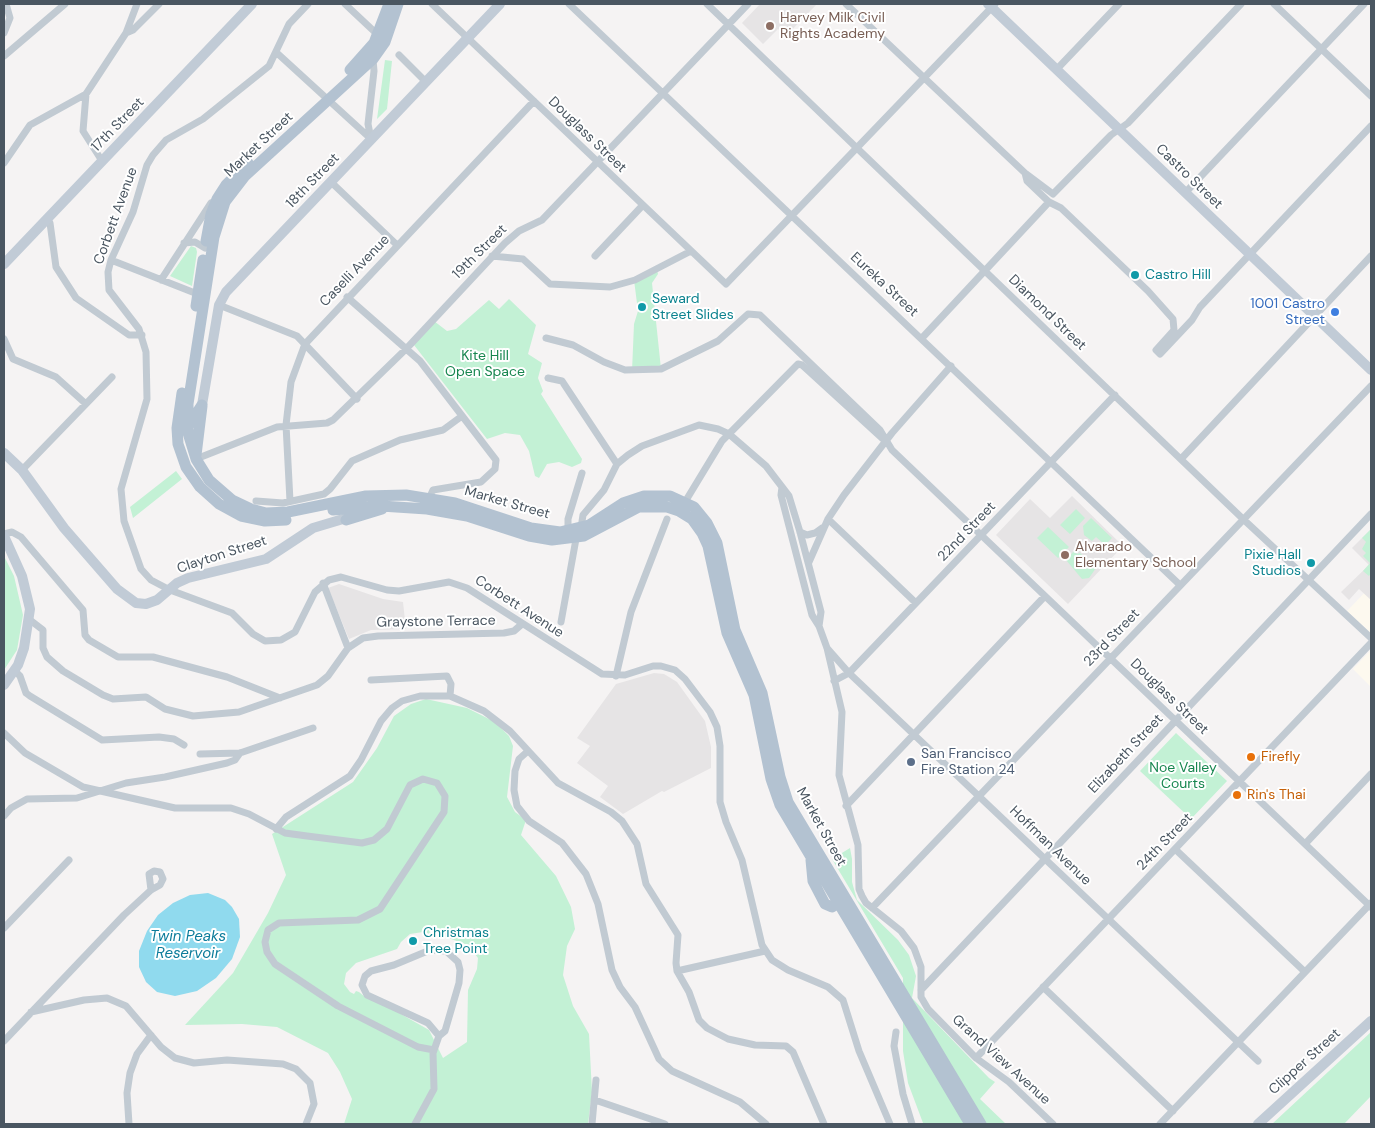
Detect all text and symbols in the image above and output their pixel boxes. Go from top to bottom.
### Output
place label: Harvey Milk Civil Rights Academy [780,10,885,42]
marker: Harvey Milk Civil Rights Academy [764,20,776,32]
street label: 17th Street [88,94,148,156]
street label: Douglass Street [544,94,630,176]
street label: Market Street [221,109,297,181]
street label: Castro Street [1152,141,1226,213]
street label: 18th Street [283,150,343,212]
street label: Corbett Avenue [91,165,141,267]
street label: 19th Street [449,221,511,283]
street label: Caselli Avenue [316,232,394,310]
street label: Eureka Street [847,249,921,321]
place label: Castro Hill [1145,267,1211,283]
marker: Castro Hill [1129,269,1141,281]
street label: Diamond Street [1005,272,1089,354]
place label: Seward Street Slides [652,291,734,324]
place label: 1001 Castro Street [1250,296,1325,328]
marker: Seward Street Slides [636,301,648,313]
marker: 1001 Castro Street [1329,306,1341,318]
park label: Kite Hill Open Space [445,348,525,381]
street label: Market Street [463,483,551,523]
street label: 22nd Street [934,499,1000,565]
street label: Clayton Street [175,533,269,577]
place label: Alvarado Elementary School [1075,539,1196,572]
place label: Pixie Hall Studios [1244,547,1301,580]
marker: Alvarado Elementary School [1059,549,1071,561]
marker: Pixie Hall Studios [1305,557,1317,569]
street label: Corbett Avenue [472,572,566,642]
street label: 23rd Street [1080,606,1144,670]
street label: Graystone Terrace [376,613,496,631]
street label: Douglass Street [1126,656,1212,738]
street label: Elizabeth Street [1085,711,1167,797]
place label: San Francisco Fire Station 24 [921,746,1015,779]
place label: Firefly [1261,749,1300,765]
marker: Firefly [1245,751,1257,763]
marker: San Francisco Fire Station 24 [905,756,917,768]
park label: Noe Valley Courts [1149,760,1217,792]
street label: Market Street [792,785,850,869]
place label: Rin's Thai [1247,787,1306,803]
marker: Rin's Thai [1231,789,1243,801]
street label: Hoffman Avenue [1006,803,1094,889]
street label: 24th Street [1134,810,1196,874]
place label: Christmas Tree Point [423,925,489,958]
water label: Twin Peaks Reservoir [150,928,226,963]
marker: Christmas Tree Point [407,935,419,947]
street label: Grand View Avenue [948,1011,1054,1109]
street label: Clipper Street [1266,1025,1344,1099]

